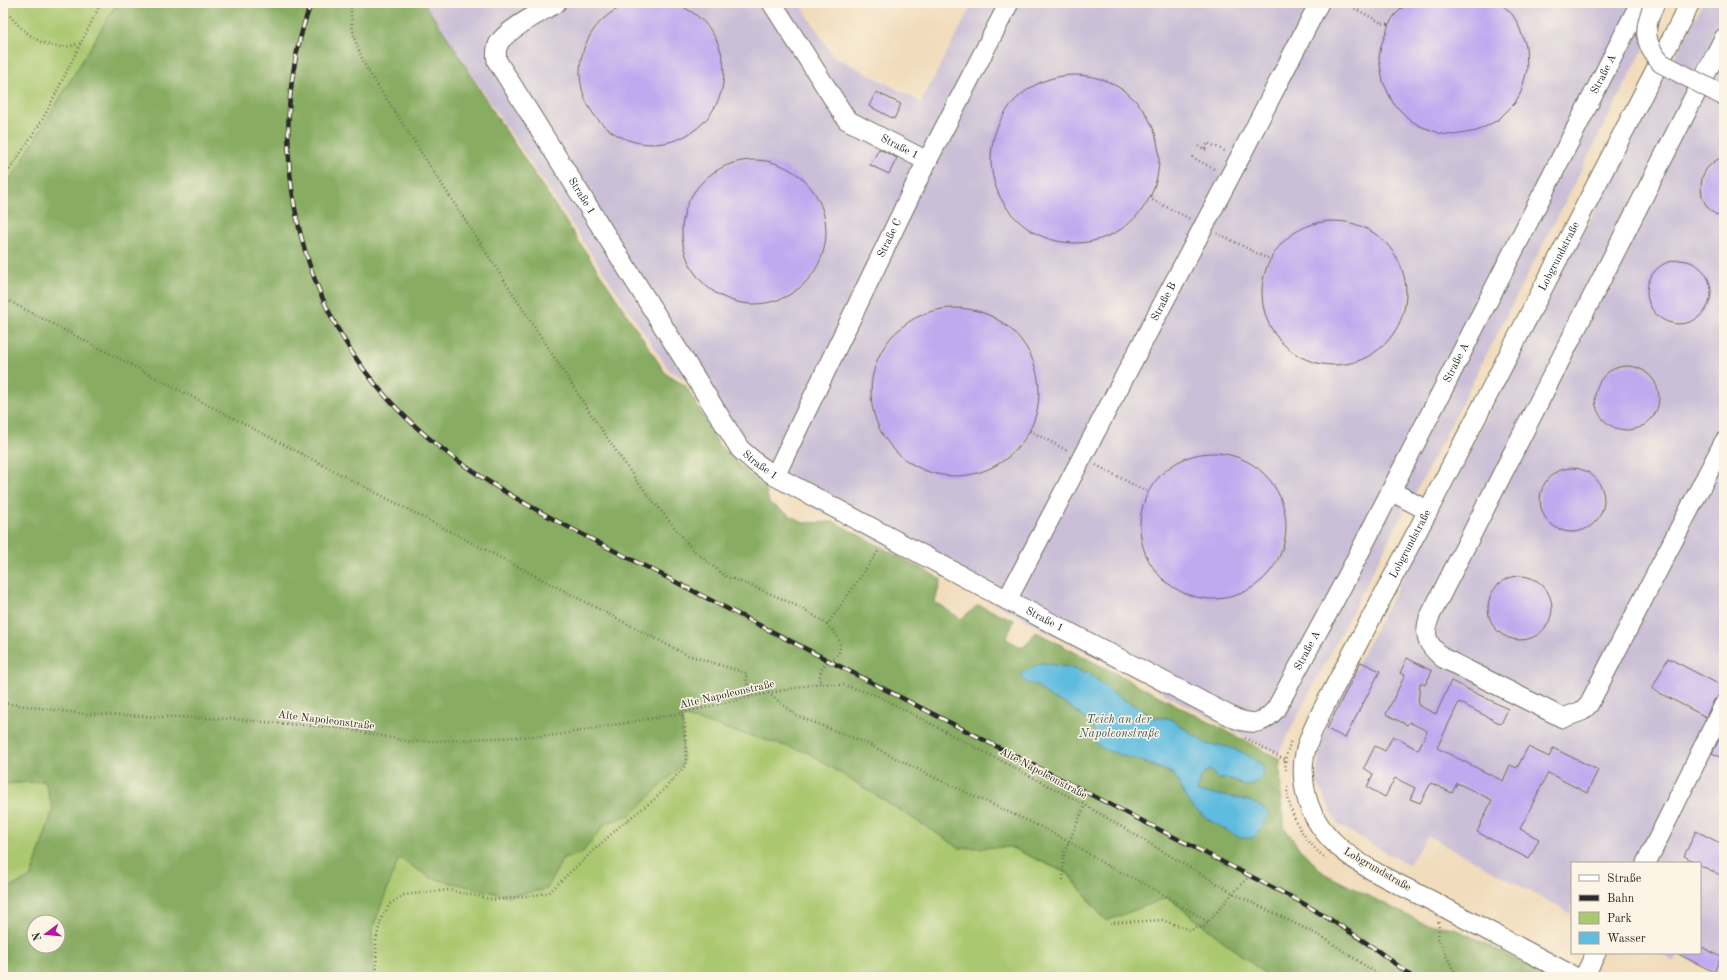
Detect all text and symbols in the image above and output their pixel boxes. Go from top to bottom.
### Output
street label: Straße A [1589,52,1619,96]
street label: Straße 1 [879,133,920,161]
street label: Straße 1 [566,176,597,216]
street label: Straße C [876,217,904,259]
street label: Lobgrundstraße [1537,220,1582,293]
street label: Straße B [1149,281,1179,323]
street label: Straße A [1442,341,1471,385]
street label: Straße 1 [740,448,780,482]
street label: Lobgrundstraße [1388,508,1433,580]
street label: Straße 1 [1024,605,1065,634]
street label: Straße A [1292,629,1323,672]
street label: Alte Napoleonstraße [678,679,776,711]
street label: Alte Napoleonstraße [277,710,375,732]
water label: Teich an der Napoleonstraße [1078,714,1159,740]
street label: Alte Napoleonstraße [997,746,1089,802]
street label: Lobgrundstraße [1341,846,1413,894]
legend [1571,862,1701,954]
text: Straße [1607,873,1642,885]
text: Bahn [1607,893,1635,905]
text: Park [1607,913,1632,925]
north arrow [26,914,66,954]
text: N [31,930,44,942]
text: Wasser [1607,933,1646,945]

